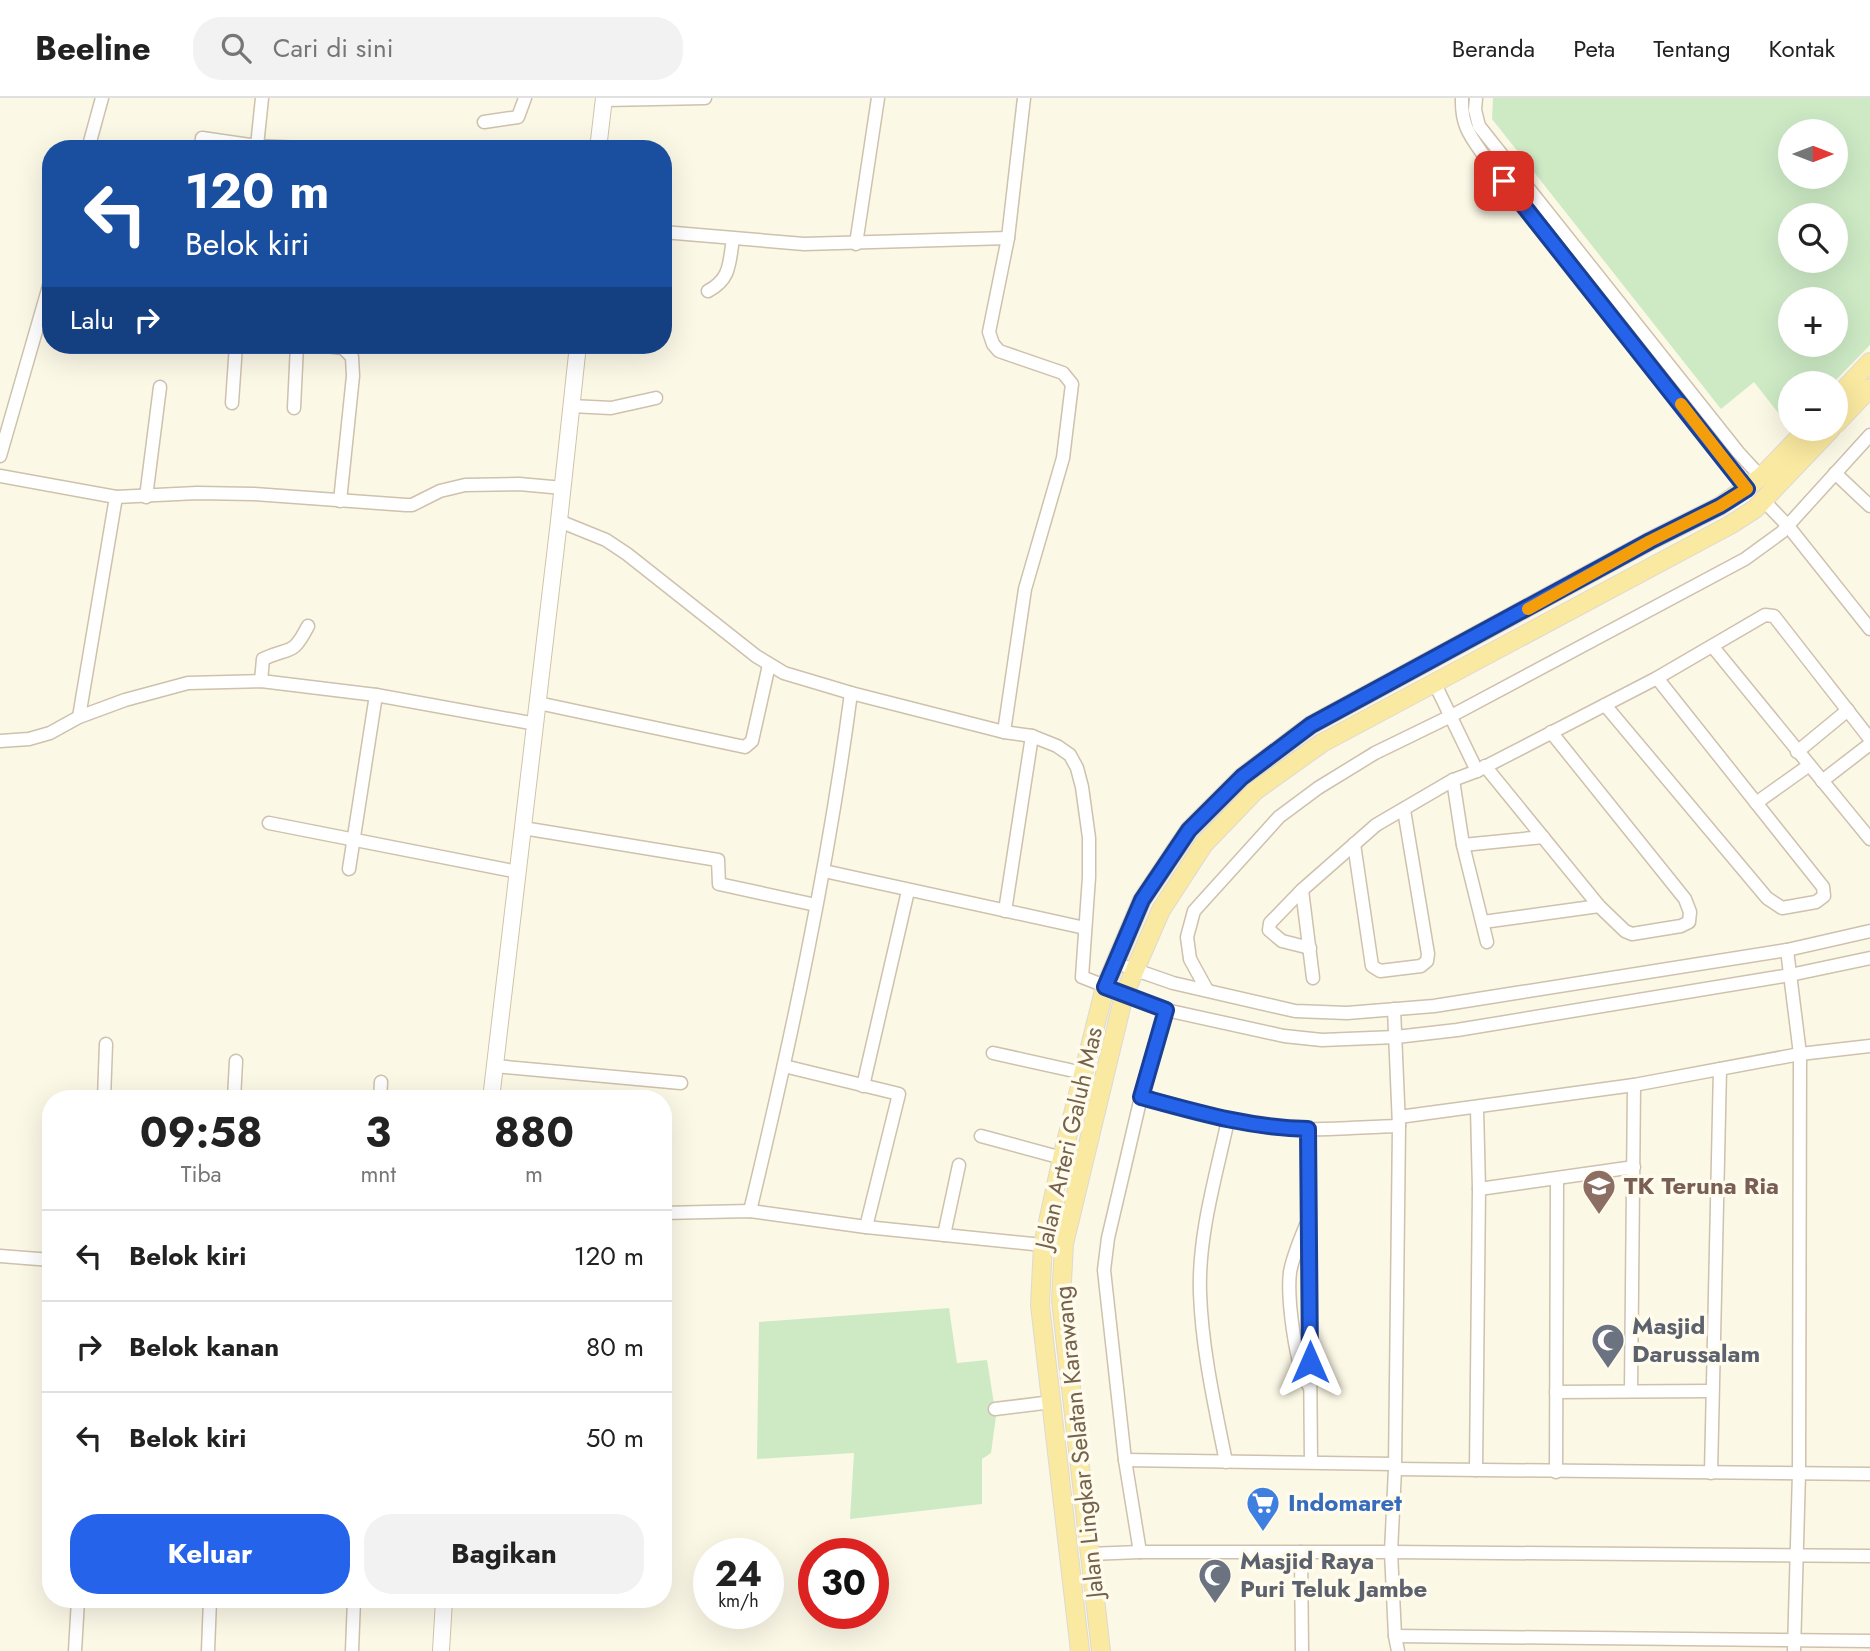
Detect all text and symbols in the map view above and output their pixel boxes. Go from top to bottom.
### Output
search box [193,17,683,80]
text: Beeline [35,25,151,72]
icon: search [217,29,255,67]
text: Cari di sini [273,29,393,67]
text: Beranda [1452,31,1535,66]
text: Peta [1573,31,1615,66]
text: Tentang [1653,31,1731,66]
text: Kontak [1769,31,1835,66]
north arrow [1778,119,1848,189]
map controls [1778,119,1848,441]
pin [1474,151,1534,211]
text: 120 m [185,156,329,226]
icon: arrive [1485,162,1523,200]
icon: left [70,168,161,259]
button: search [1778,203,1848,273]
text: Belok kiri [185,221,310,267]
button: + [1778,287,1848,357]
text: Lalu [70,301,114,339]
icon: right [128,301,166,339]
button: − [1778,371,1848,441]
street label: Jalan Arteri Galuh Mas [1025,1023,1111,1255]
text: 09:58 [140,1102,263,1163]
text: 3 [365,1102,391,1163]
text: 880 [494,1102,574,1163]
text: Tiba [181,1157,222,1191]
text: mnt [360,1157,396,1191]
text: m [525,1157,543,1191]
school or university icon: TK Teruna Ria [1580,1167,1618,1216]
place label: TK Teruna Ria [1624,1168,1779,1203]
icon: left [70,1237,108,1275]
text: Belok kiri [129,1237,246,1275]
text: 120 m [574,1237,644,1275]
street label: Jalan Lingkar Selatan Karawang [1045,1284,1113,1603]
place label: Masjid Darussalam [1632,1308,1760,1371]
mosque icon: Masjid Darussalam [1589,1321,1627,1370]
position arrow [1273,1325,1347,1399]
icon: right [70,1328,108,1366]
text: Belok kanan [129,1328,279,1366]
text: 80 m [586,1328,644,1366]
icon: left [70,1419,108,1457]
text: Belok kiri [129,1419,246,1457]
text: 50 m [586,1419,644,1457]
supermarket icon: Indomaret [1244,1484,1282,1533]
place label: Indomaret [1288,1485,1402,1520]
button: Keluar [70,1514,350,1594]
button: Bagikan [364,1514,644,1594]
speed limit sign: 30 [798,1538,889,1629]
place label: Masjid Raya Puri Teluk Jambe [1240,1543,1427,1606]
text: 24 [715,1549,762,1599]
mosque icon: Masjid Raya Puri Teluk Jambe [1196,1556,1234,1605]
text: km/h [718,1588,759,1614]

